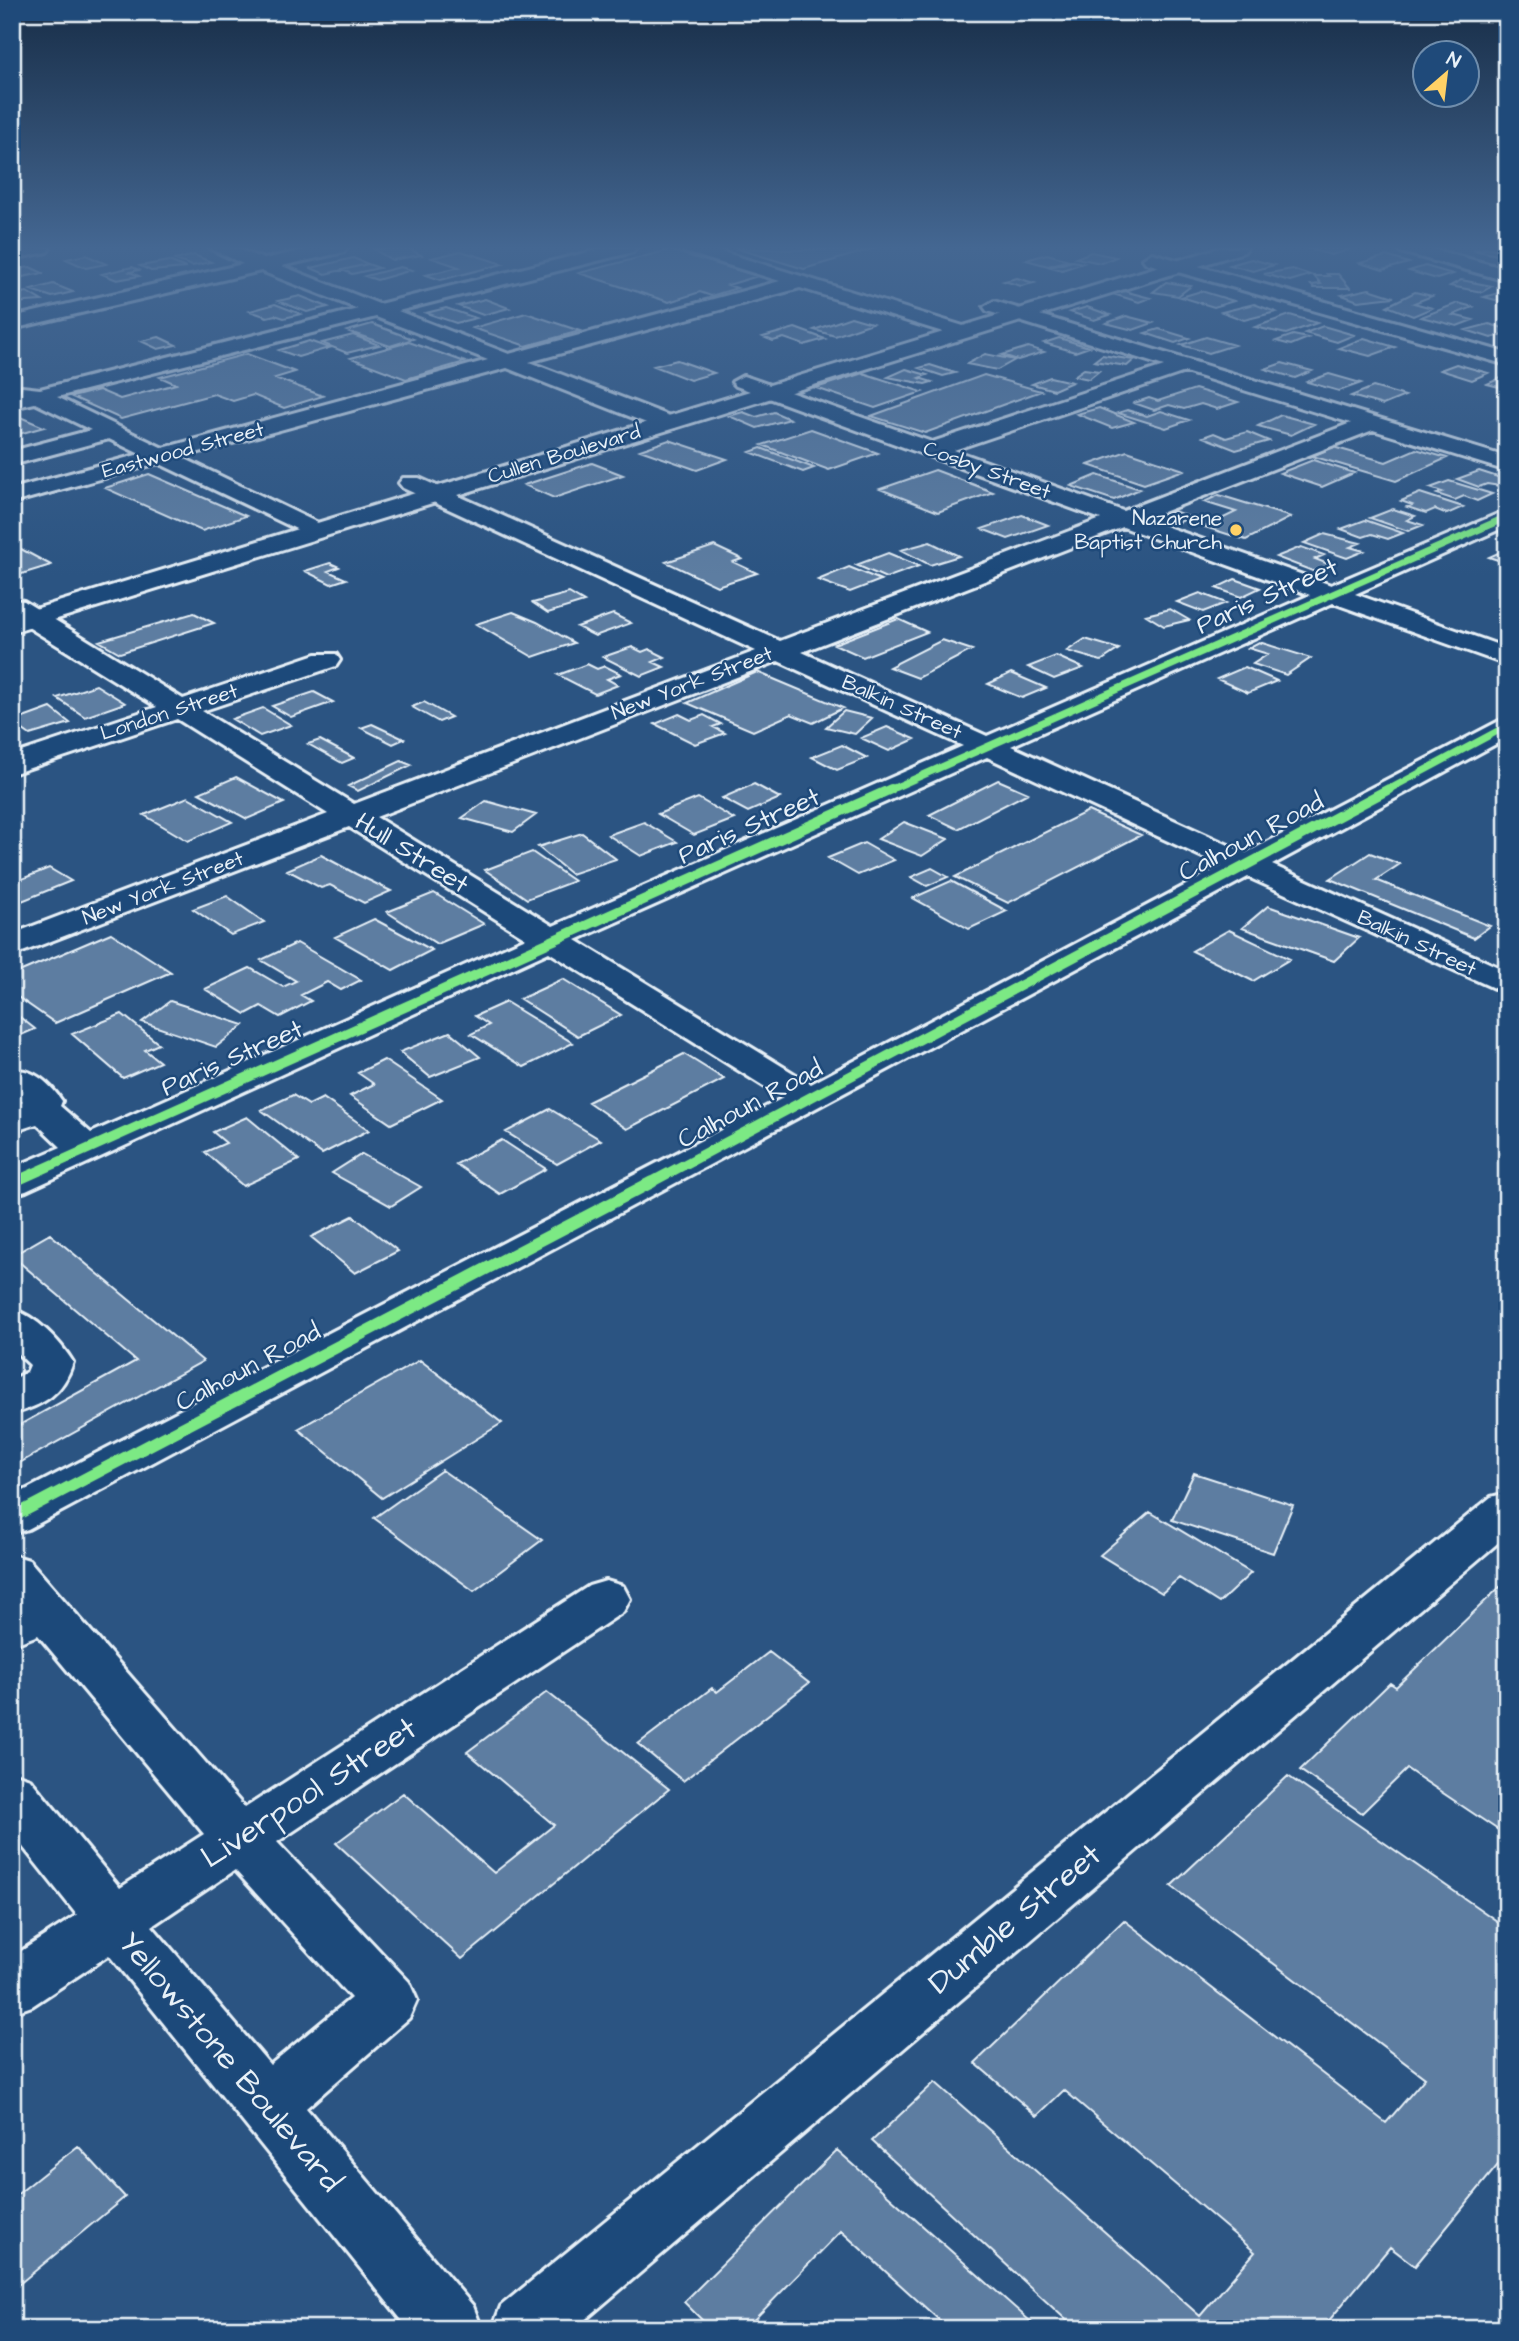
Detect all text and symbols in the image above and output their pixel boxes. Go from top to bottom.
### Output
north arrow [1410,38,1480,108]
text: N [1442,46,1465,75]
street label: Eastwood Street [99,414,268,486]
street label: Cullen Boulevard [484,417,644,491]
street label: Cosby Street [919,434,1055,509]
place label: Nazarene Baptist Church [1074,504,1223,558]
marker: Nazarene Baptist Church [1228,522,1244,538]
street label: Paris Street [1190,548,1344,643]
street label: New York Street [607,639,777,727]
street label: Balkin Street [837,668,967,747]
street label: London Street [96,676,242,748]
street label: Paris Street [672,778,826,873]
street label: Calhoun Road [1172,784,1330,890]
street label: Hull Street [348,804,476,902]
street label: New York Street [78,844,248,932]
street label: Balkin Street [1353,903,1482,984]
street label: Paris Street [155,1010,309,1105]
street label: Calhoun Road [671,1051,829,1157]
street label: Calhoun Road [169,1314,327,1420]
street label: Liverpool Street [192,1706,426,1880]
street label: Dumble Street [919,1833,1111,2005]
street label: Yellowstone Boulevard [107,1922,353,2202]

